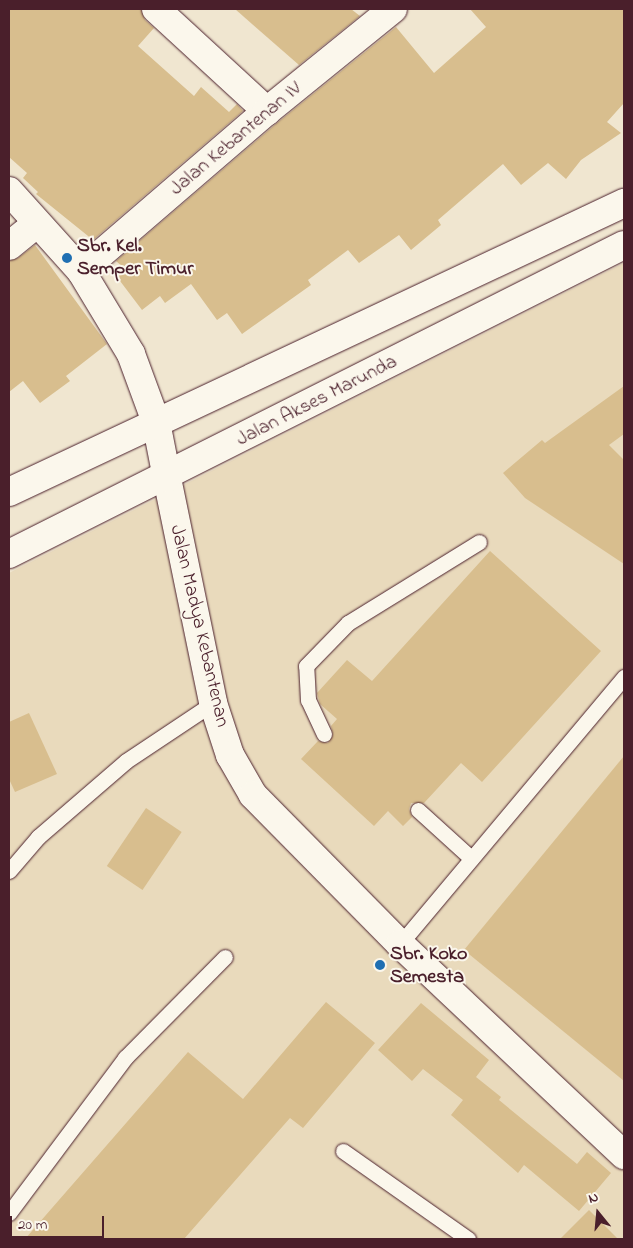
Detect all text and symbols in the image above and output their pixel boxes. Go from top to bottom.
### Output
street label: Jalan Kebantenan IV [165,77,307,201]
place label: Sbr. Kel. Semper Timur [77,235,194,282]
marker: Sbr. Kel. Semper Timur [61,252,73,264]
street label: Jalan Akses Marunda [233,350,401,452]
street label: Jalan Madya Kebantenan [164,523,234,729]
place label: Sbr. Koko Semesta [390,942,467,989]
marker: Sbr. Koko Semesta [374,959,386,971]
text: N [586,1187,601,1210]
north arrow [573,1188,623,1238]
scale bar [12,1206,106,1238]
text: 20 m [18,1214,47,1236]

